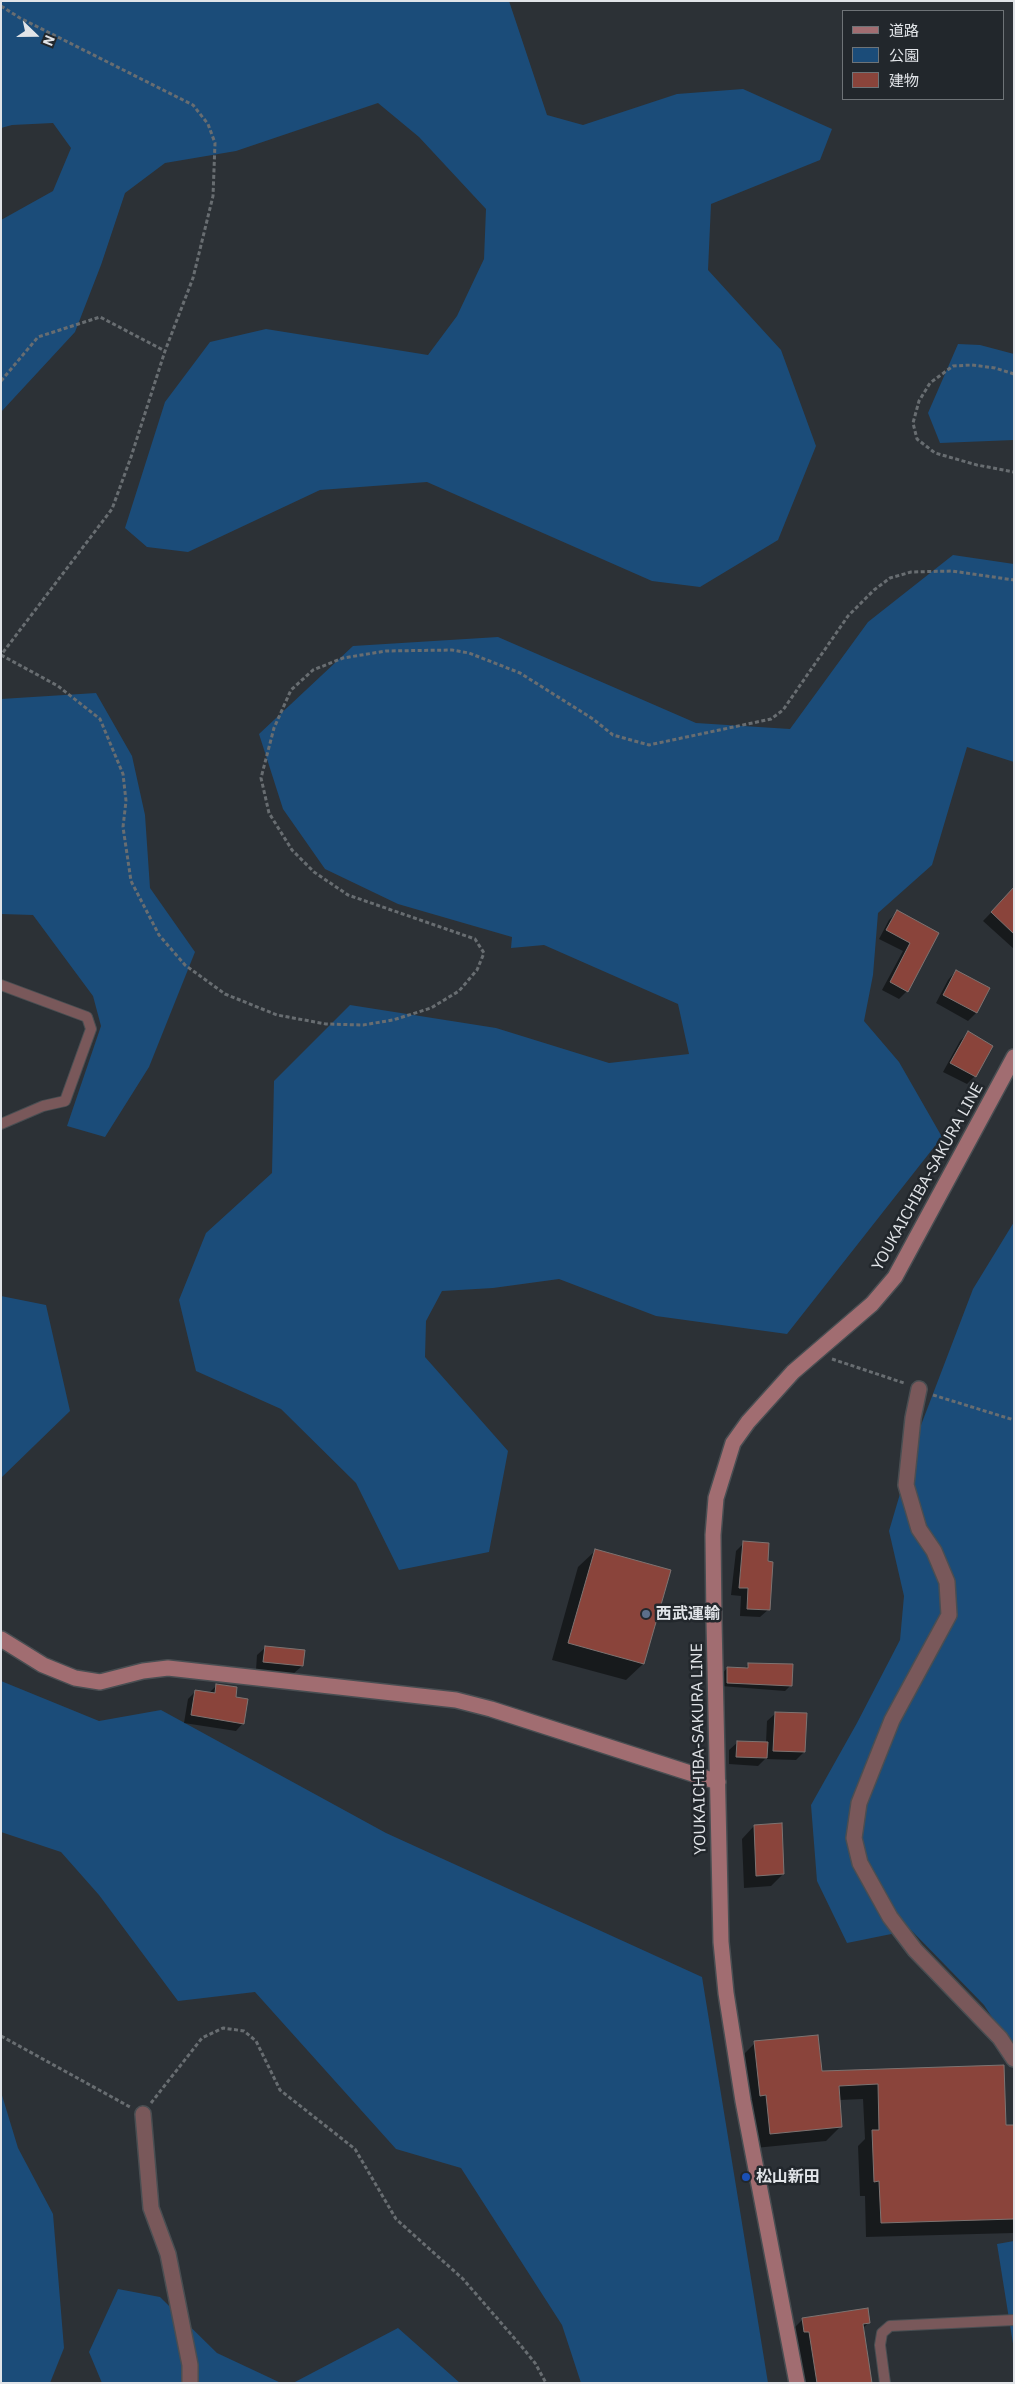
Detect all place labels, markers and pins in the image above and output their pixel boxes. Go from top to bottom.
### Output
place label: 西武運輸 [656,1604,720,1624]
marker: 西武運輸 [640,1608,652,1620]
place label: 松山新田 [756,2167,820,2187]
marker: 松山新田 [740,2171,752,2183]

